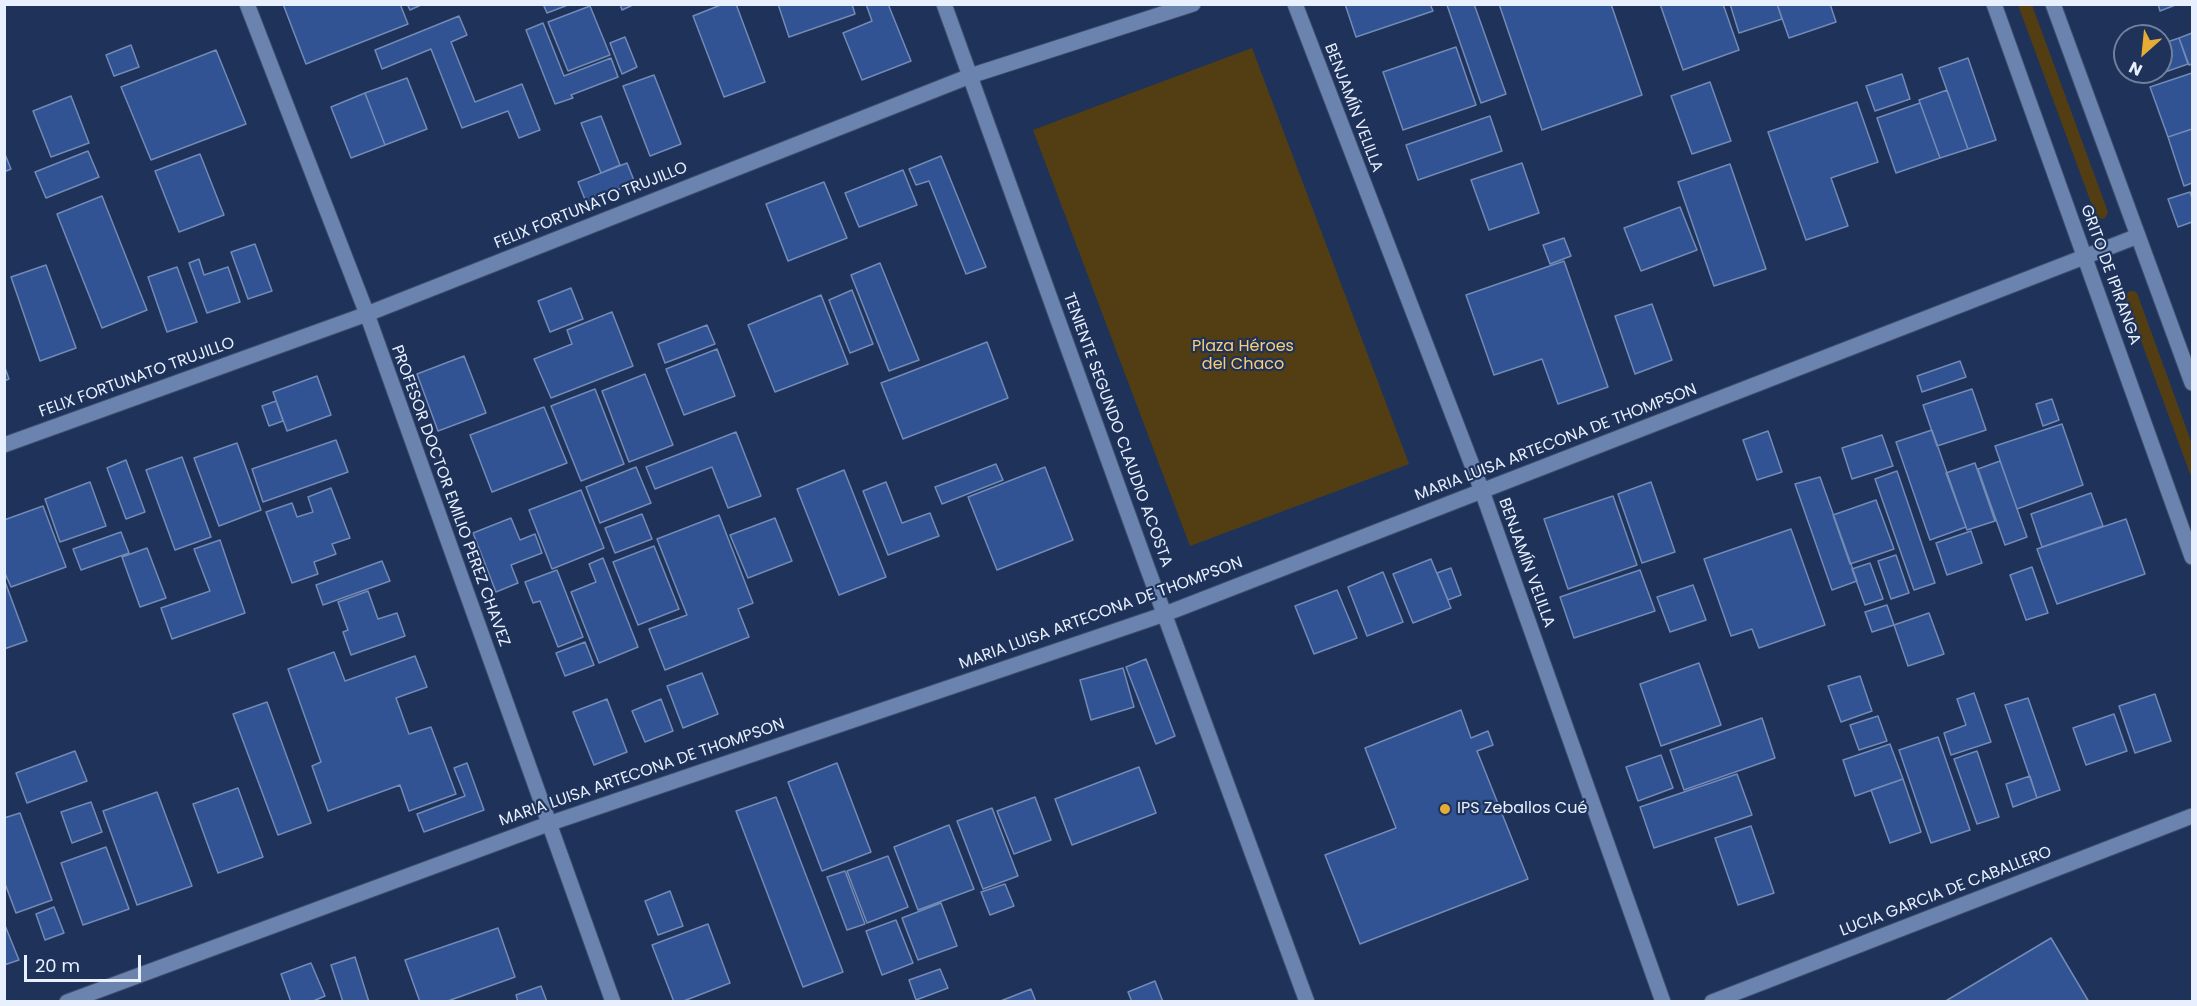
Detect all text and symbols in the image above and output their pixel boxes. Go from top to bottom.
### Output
north arrow [2113,24,2173,84]
street label: BENJAMÍN VELILLA [1320,41,1386,175]
text: N [2125,56,2146,82]
street label: FELIX FORTUNATO TRUJILLO [492,158,690,254]
street label: GRITO DE IPIRANGA [2076,202,2144,348]
street label: TENIENTE SEGUNDO CLAUDIO ACOSTA [1058,290,1176,570]
street label: FELIX FORTUNATO TRUJILLO [37,334,237,422]
park label: Plaza Héroes del Chaco [1192,337,1294,375]
street label: PROFESOR DOCTOR EMILIO PEREZ CHAVEZ [386,343,514,649]
street label: MARIA LUISA ARTECONA DE THOMPSON [1412,380,1700,506]
street label: BENJAMÍN VELILLA [1494,496,1558,630]
street label: MARIA LUISA ARTECONA DE THOMPSON [957,554,1245,674]
street label: MARIA LUISA ARTECONA DE THOMPSON [497,715,787,831]
place label: IPS Zeballos Cué [1457,799,1587,819]
marker: IPS Zeballos Cué [1438,802,1452,816]
street label: LUCIA GARCIA DE CABALLERO [1837,843,2055,941]
scale bar [27,943,144,981]
text: 20 m [35,953,80,978]

